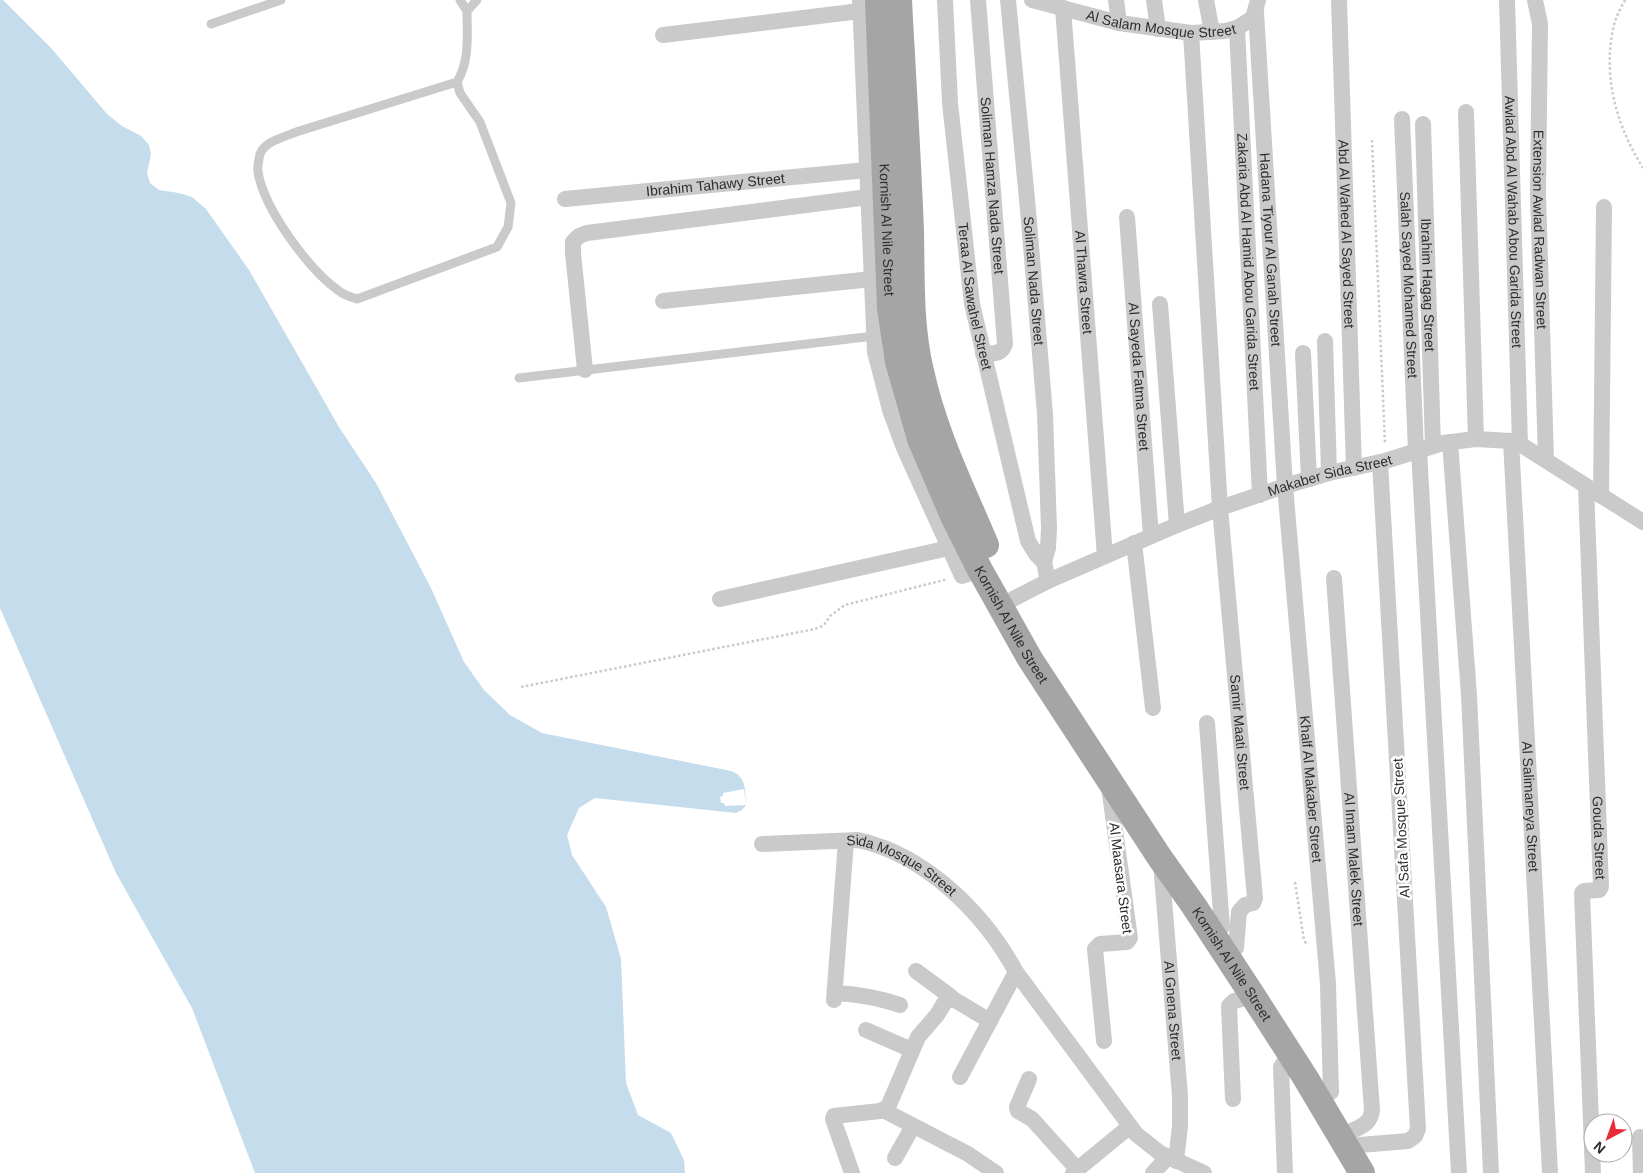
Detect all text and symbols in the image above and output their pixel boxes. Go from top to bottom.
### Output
street label: Al Salam Mosque Street [1085,7,1238,41]
street label: Awlad Abd Al Wahab Abou Garida Street [1502,95,1525,348]
street label: Soliman Hamza Nada Street [978,96,1007,275]
street label: Extension Awlad Radwan Street [1530,130,1550,329]
street label: Zakaria Abd Al Hamid Abou Garida Street [1234,133,1263,391]
street label: Abd Al Wahed Al Sayed Street [1335,139,1358,329]
street label: Hadana Tiyour Al Ganah Street [1257,152,1284,347]
street label: Kornish Al Nile Street [876,163,898,296]
street label: Ibrahim Tahawy Street [645,170,785,199]
street label: Salah Sayed Mohamed Street [1397,191,1421,379]
street label: Soliman Nada Street [1021,216,1047,346]
street label: Ibrahim Hagag Street [1418,218,1438,352]
street label: Teraa Al Sawahel Street [955,221,995,372]
street label: Al Thawra Street [1072,230,1096,335]
street label: Al Sayeda Fatma Street [1125,302,1153,451]
street label: Makaber Sida Street [1266,451,1394,499]
street label: Kornish Al Nile Street [971,563,1052,686]
street label: Samir Maati Street [1227,674,1253,791]
street label: Khalf Al Makaber Street [1297,715,1325,863]
street label: Al Salimaneya Street [1519,741,1542,872]
street label: Al Safa Mosque Street [1389,758,1413,898]
street label: Al Imam Malek Street [1341,792,1367,927]
street label: Gouda Street [1590,796,1609,880]
street label: Al Maasara Street [1106,821,1136,935]
street label: Sida Mosque Street [846,832,960,899]
street label: Kornish Al Nile Street [1189,904,1275,1024]
street label: Al Gnena Street [1161,960,1185,1061]
north arrow [1583,1113,1633,1163]
text: N [1590,1138,1609,1157]

